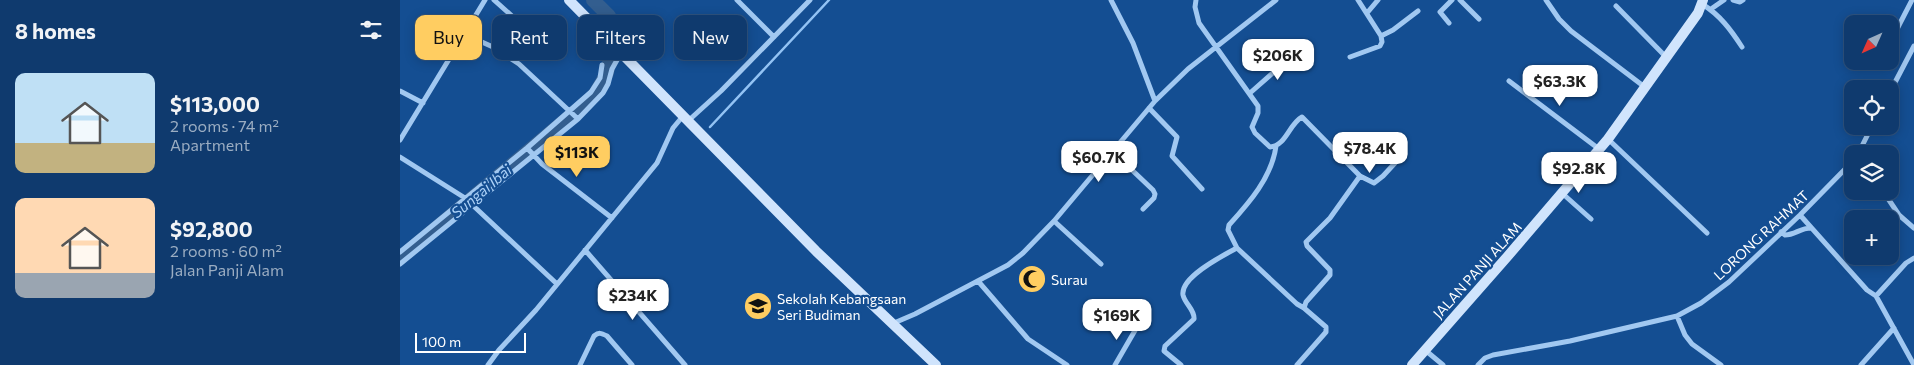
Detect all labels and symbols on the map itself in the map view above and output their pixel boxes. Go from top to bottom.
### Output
north arrow [1844,15,1899,70]
pin: $206K [1243,38,1313,81]
pin: $63.3K [1519,64,1601,107]
pin: $78.4K [1329,132,1411,174]
pin: $113K [542,136,612,178]
pin: $60.7K [1058,140,1140,183]
pin: $92.8K [1538,152,1620,194]
water label: Sungai Ibai [447,160,516,221]
street label: LORONG RAHMAT [1710,187,1812,283]
street label: JALAN PANJI ALAM [1429,218,1525,322]
mosque icon: Surau [1017,264,1047,294]
place label: Surau [1051,271,1088,288]
pin: $234K [598,278,668,321]
place label: Sekolah Kebangsaan Seri Budiman [777,290,906,323]
school or university icon: Sekolah Kebangsaan Seri Budiman [743,291,773,321]
pin: $169K [1082,298,1152,341]
scale bar [415,330,526,353]

